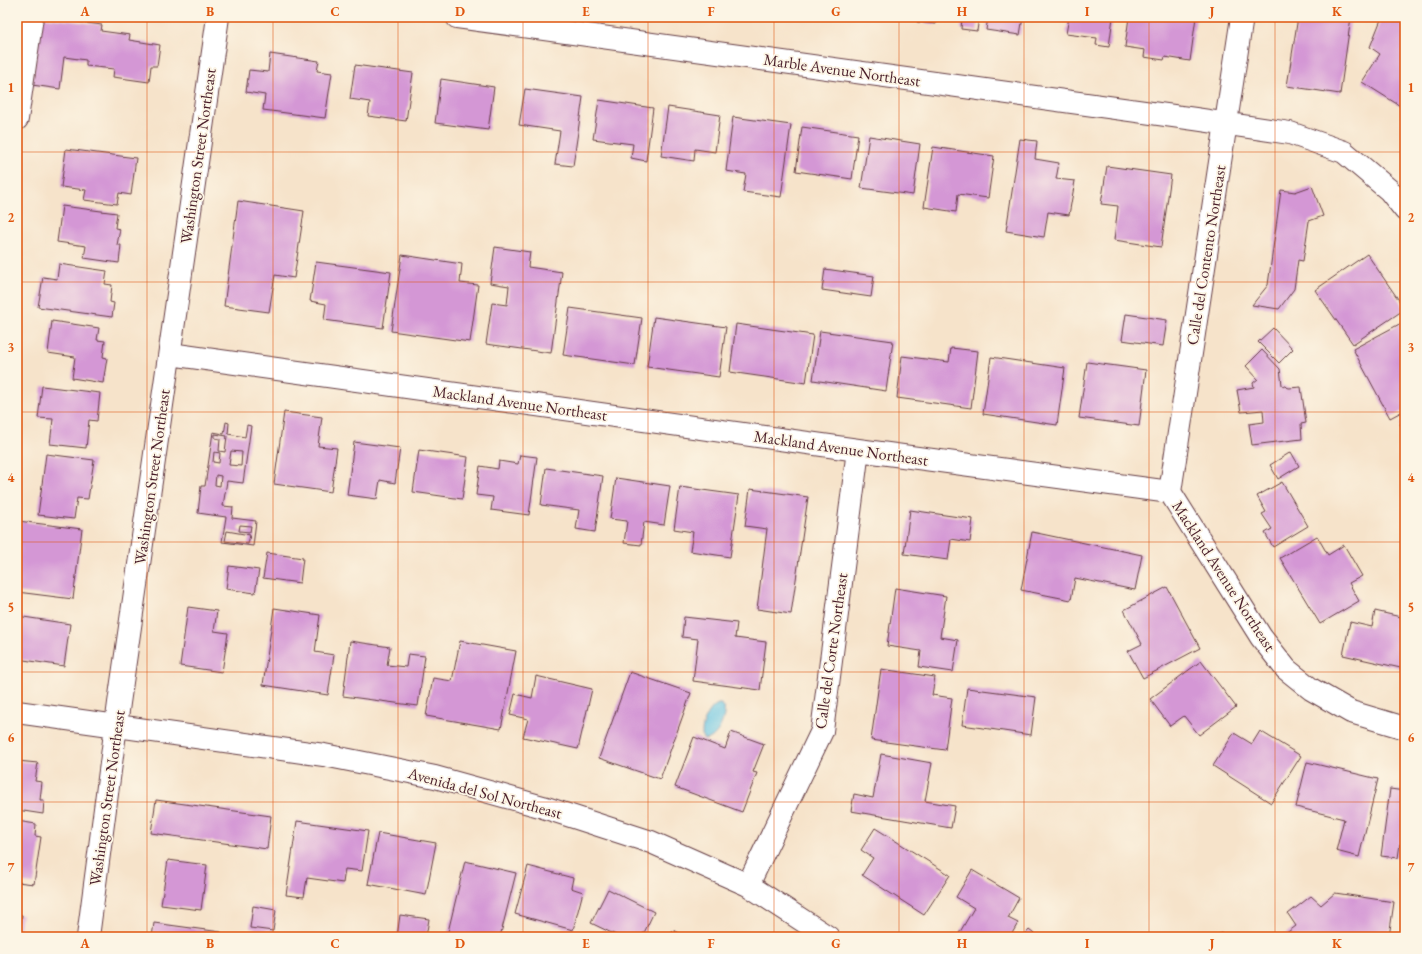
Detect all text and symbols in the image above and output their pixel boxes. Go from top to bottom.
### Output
text: A [79,3,90,20]
text: B [206,3,214,20]
text: C [330,3,340,20]
text: D [455,3,465,20]
text: E [582,3,590,20]
text: F [707,3,715,20]
text: G [831,3,841,20]
text: H [957,3,968,20]
text: I [1085,3,1090,20]
text: J [1208,3,1215,20]
text: K [1332,3,1343,20]
street label: Marble Avenue Northeast [762,49,922,91]
street label: Washington Street Northeast [175,67,221,245]
text: 1 [8,79,15,96]
text: 1 [1408,79,1415,96]
street label: Calle del Contento Northeast [1181,164,1231,346]
text: 2 [8,209,15,226]
text: 2 [1408,209,1415,226]
text: 3 [8,339,15,356]
text: 3 [1408,339,1415,356]
street label: Mackland Avenue Northeast [432,380,608,426]
street label: Washington Street Northeast [129,388,175,566]
street label: Mackland Avenue Northeast [753,425,929,471]
text: 4 [8,469,15,486]
text: 4 [1408,469,1415,486]
street label: Mackland Avenue Northeast [1167,497,1281,655]
street label: Calle del Corte Northeast [810,572,852,730]
text: 5 [8,599,14,616]
text: 5 [1408,599,1414,616]
street label: Washington Street Northeast [84,709,130,887]
text: 6 [8,729,15,746]
text: 6 [1408,729,1415,746]
street label: Avenida del Sol Northeast [405,762,564,824]
text: 7 [8,859,15,876]
text: 7 [1408,859,1415,876]
text: A [79,935,90,952]
text: B [206,935,214,952]
text: C [330,935,340,952]
text: D [455,935,465,952]
text: E [582,935,590,952]
text: F [707,935,715,952]
text: G [831,935,841,952]
text: H [957,935,968,952]
text: I [1085,935,1090,952]
text: J [1208,935,1215,952]
text: K [1332,935,1343,952]

